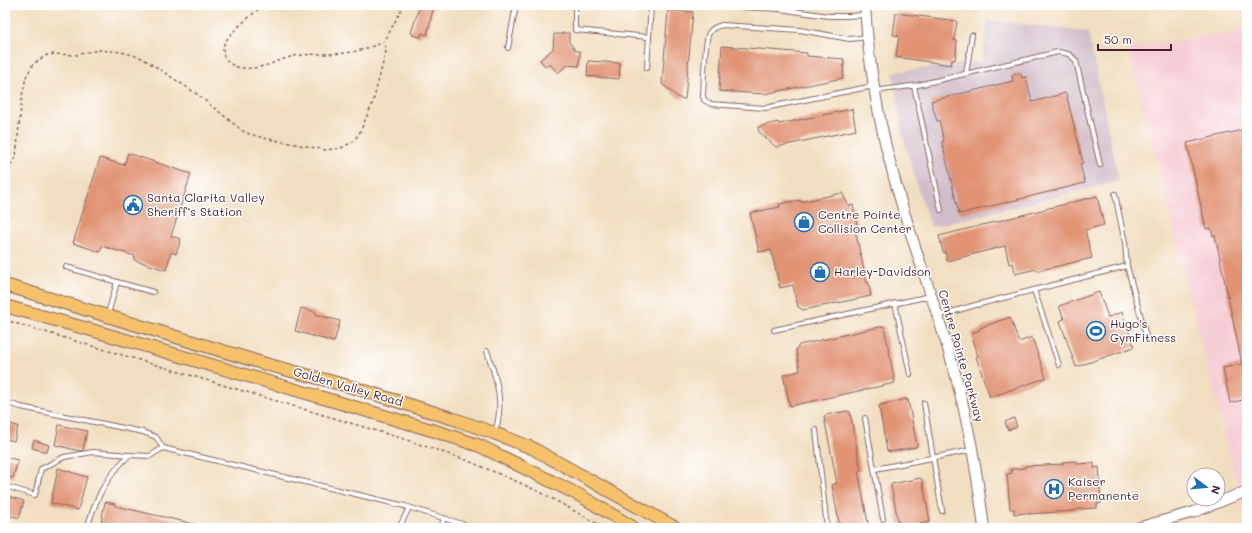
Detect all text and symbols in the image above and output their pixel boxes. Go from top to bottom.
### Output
scale bar [1098,26,1171,52]
text: 50 m [1104,31,1132,47]
place label: Santa Clarita Valley Sheriff’s Station [147,189,265,219]
public building icon: Santa Clarita Valley Sheriff’s Station [122,194,144,216]
place label: Centre Pointe Collision Center [818,206,912,236]
shop icon: Centre Pointe Collision Center [793,211,815,233]
shop icon: Harley-Davidson [809,261,831,283]
place label: Harley-Davidson [834,263,931,279]
street label: Centre Pointe Parkway [935,288,989,424]
place label: Hugo's GymFitness [1110,315,1176,345]
sports icon: Hugo's GymFitness [1085,320,1107,342]
street label: Golden Valley Road [292,363,405,409]
north arrow [1186,467,1226,507]
place label: Kaiser Permanente [1068,473,1139,503]
hospital icon: Kaiser Permanente [1043,478,1065,500]
text: N [1208,484,1224,496]

